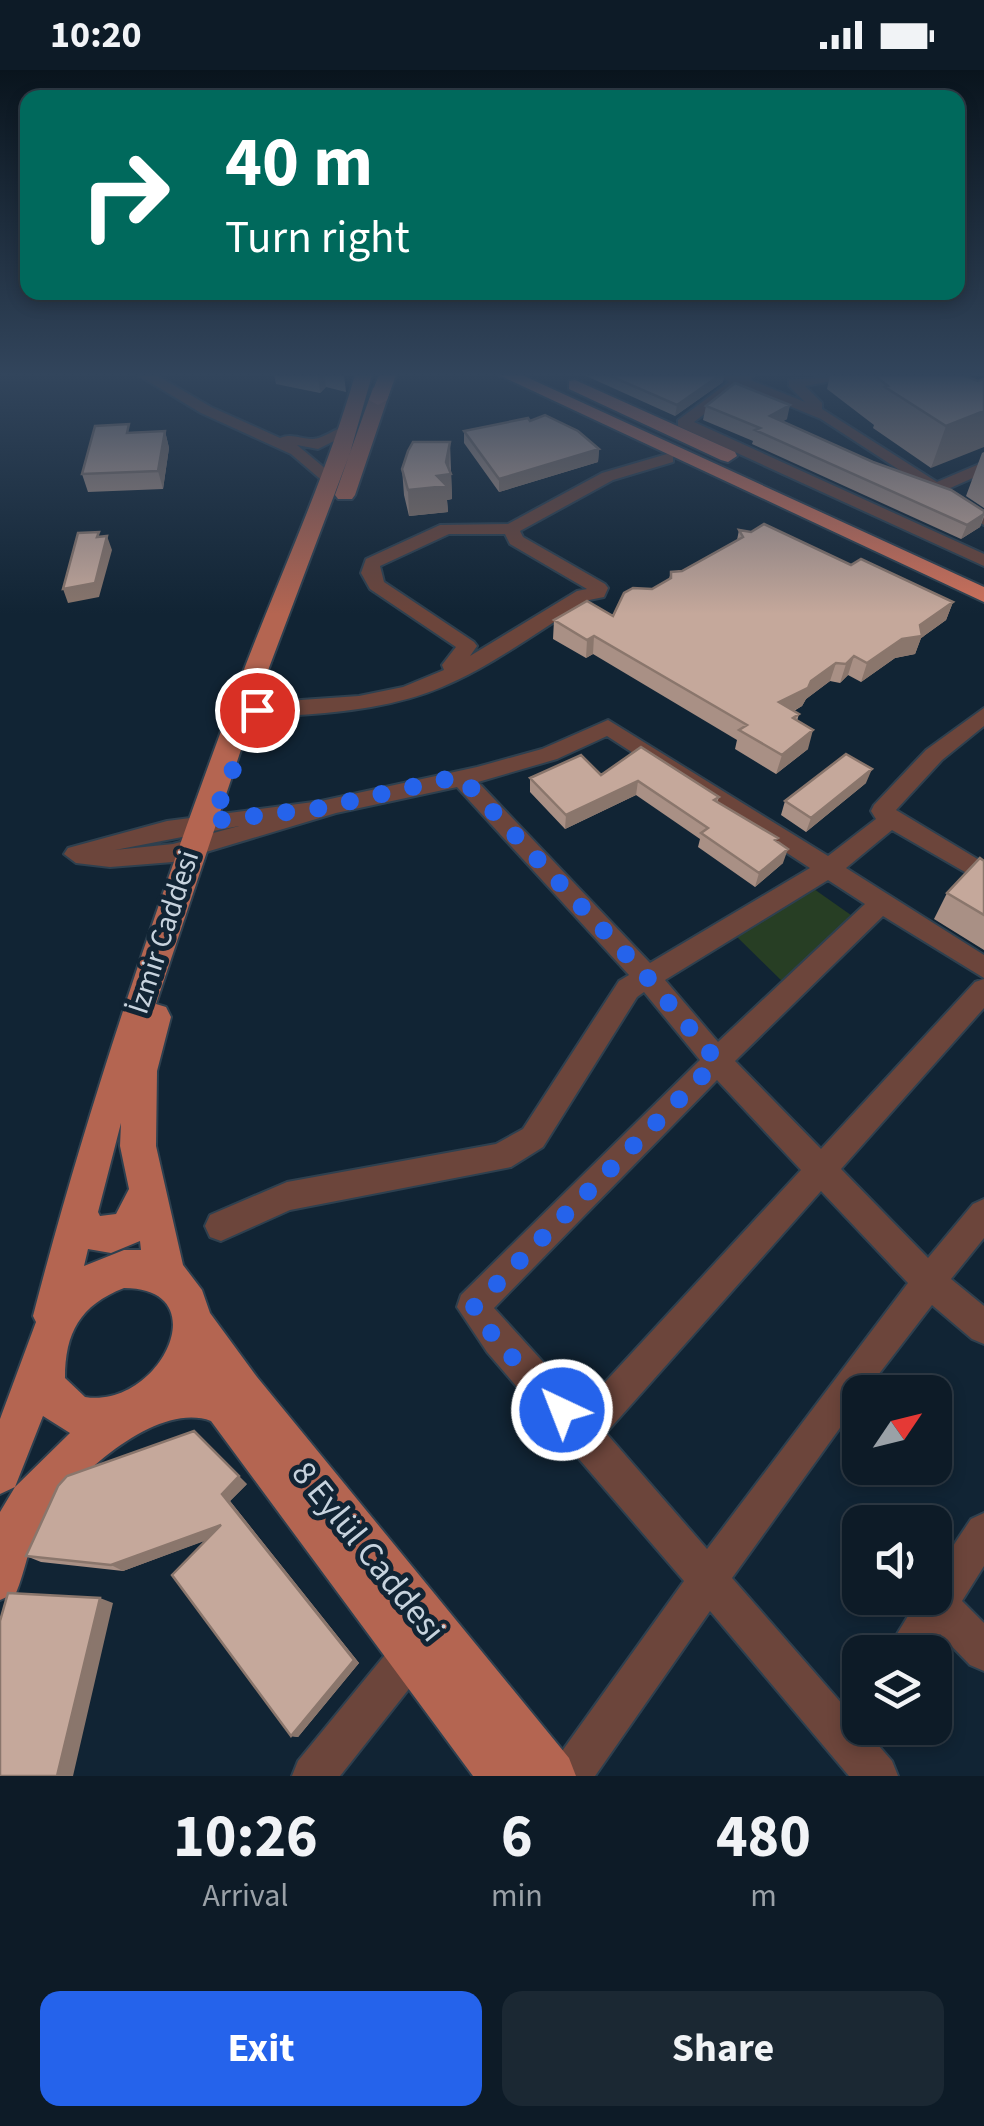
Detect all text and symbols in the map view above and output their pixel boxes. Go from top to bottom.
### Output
text: 10:20 [50,8,142,62]
text: 40 m [225,113,373,213]
icon: right [60,130,190,260]
text: Turn right [225,206,410,270]
pin [215,668,300,753]
icon: arrive [230,683,285,738]
street label: İzmir Caddesi [117,845,210,1019]
position arrow [510,1358,614,1462]
north arrow [842,1375,952,1485]
map controls [842,1375,952,1745]
street label: 8 Eylül Caddesi [280,1450,457,1653]
button: sound [842,1505,952,1615]
button: layers [842,1635,952,1745]
text: 10:26 [173,1795,318,1880]
text: 6 [501,1795,533,1880]
text: 480 [716,1795,811,1880]
text: Arrival [202,1873,288,1919]
text: min [491,1873,543,1919]
text: m [750,1873,777,1919]
button: Exit [40,1991,482,2106]
button: Share [502,1991,944,2106]

